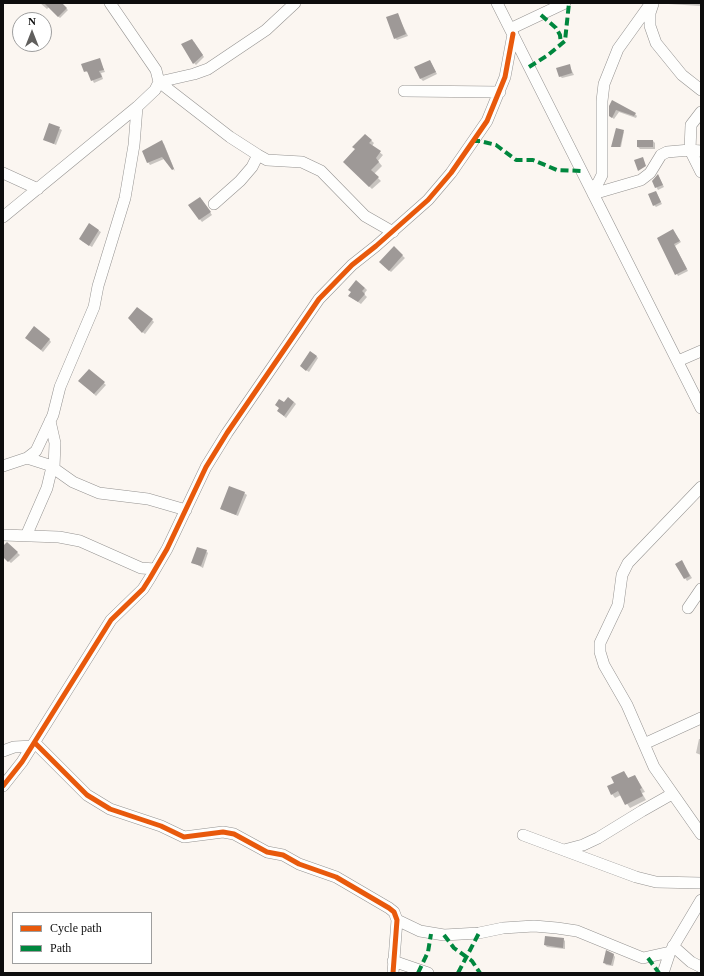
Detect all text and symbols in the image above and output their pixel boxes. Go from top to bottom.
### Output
north arrow [12,12,52,52]
text: N [28,15,36,27]
legend [12,912,152,964]
text: Cycle path [50,921,102,935]
text: Path [50,941,71,955]

